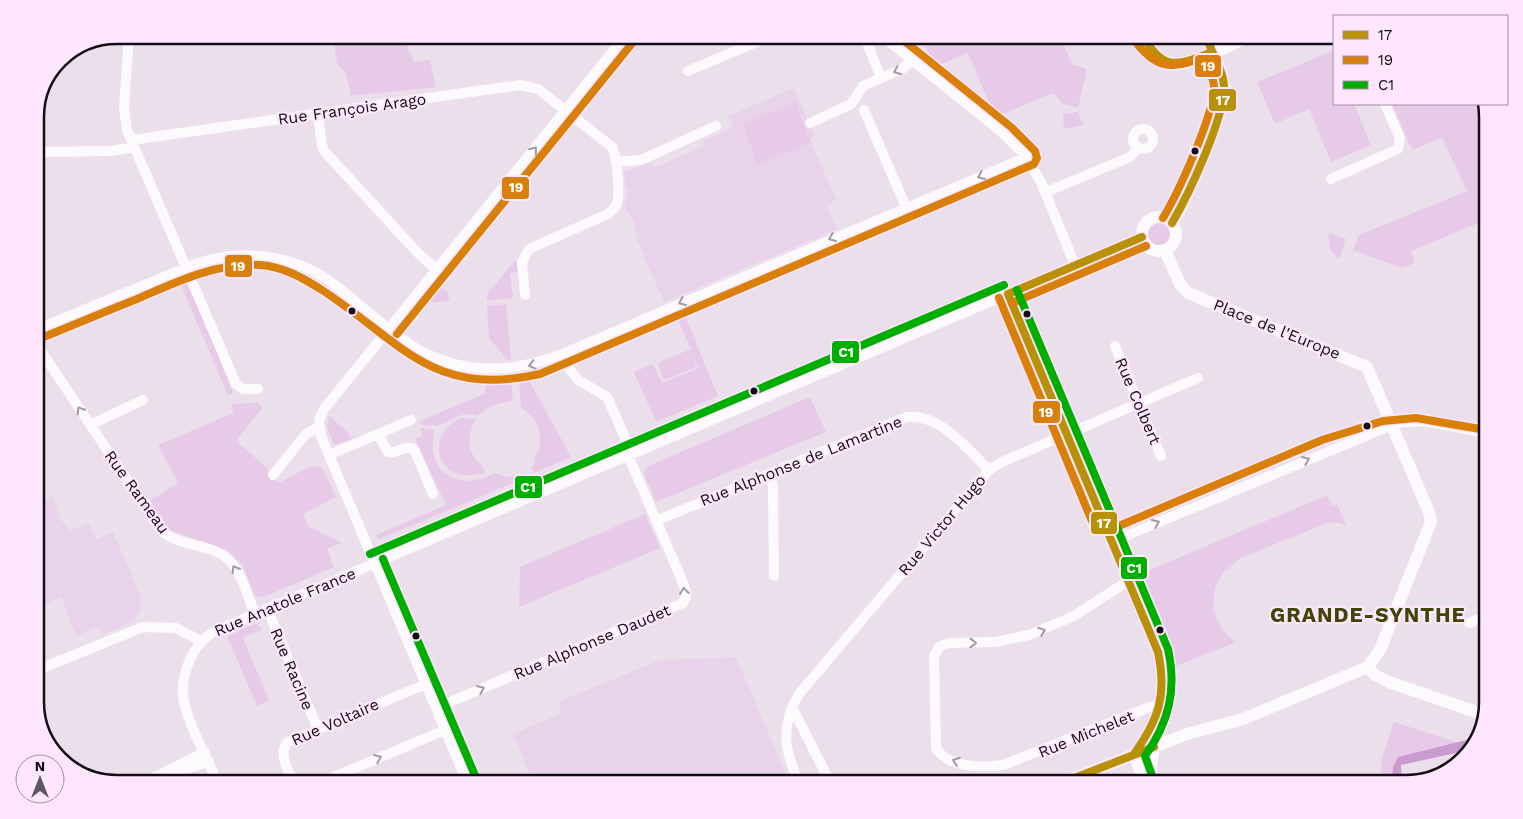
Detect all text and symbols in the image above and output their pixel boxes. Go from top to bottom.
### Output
legend [1333,15,1508,105]
text: 17 [1378,26,1392,44]
text: 19 [1378,51,1393,69]
line badge: 19 [1194,54,1222,78]
text: 19 [1201,58,1215,74]
one-way arrow [893,64,902,75]
text: C1 [1378,76,1394,94]
line badge: 17 [1208,88,1237,112]
street label: Rue François Arago [277,89,427,129]
text: 17 [1216,92,1231,108]
unlabelled marker [1190,146,1200,156]
one-way arrow [528,147,536,156]
one-way arrow [978,170,986,180]
line badge: 19 [501,176,530,200]
text: 19 [509,179,523,195]
one-way arrow [828,233,836,243]
line badge: 19 [224,254,253,278]
text: 19 [231,258,245,274]
street label: Place de l'Europe [1211,295,1343,363]
one-way arrow [678,296,687,306]
unlabelled marker [347,306,357,316]
unlabelled marker [1022,309,1032,319]
line badge: C1 [831,340,860,364]
text: C1 [838,344,854,360]
street label: Rue Colbert [1111,355,1165,448]
one-way arrow [529,359,537,369]
unlabelled marker [749,386,759,396]
line badge: 19 [1032,400,1061,424]
text: 19 [1039,404,1053,420]
one-way arrow [76,406,86,415]
street label: Rue Alphonse de Lamartine [697,412,905,510]
unlabelled marker [1362,421,1372,431]
street label: Rue Rameau [100,447,174,537]
one-way arrow [1301,455,1310,466]
street label: Rue Victor Hugo [894,471,990,579]
line badge: C1 [514,475,543,499]
text: C1 [520,479,536,495]
line badge: 17 [1090,511,1118,535]
text: 17 [1097,515,1112,531]
one-way arrow [1152,519,1160,529]
line badge: C1 [1120,556,1148,580]
text: C1 [1126,560,1142,576]
street label: Rue Anatole France [211,564,359,640]
one-way arrow [231,566,241,575]
one-way arrow [679,587,690,595]
street label: Rue Alphonse Daudet [511,600,674,684]
district label: GRANDE-SYNTHE [1270,602,1466,627]
street label: Rue Racine [266,625,318,713]
unlabelled marker [1155,625,1165,635]
one-way arrow [1037,626,1046,637]
unlabelled marker [411,631,421,641]
one-way arrow [970,638,978,648]
one-way arrow [476,685,485,695]
street label: Rue Voltaire [288,694,382,750]
street label: Rue Michelet [1035,706,1137,762]
north arrow [15,754,65,804]
one-way arrow [373,754,382,765]
one-way arrow [952,757,960,767]
text: N [35,758,45,774]

